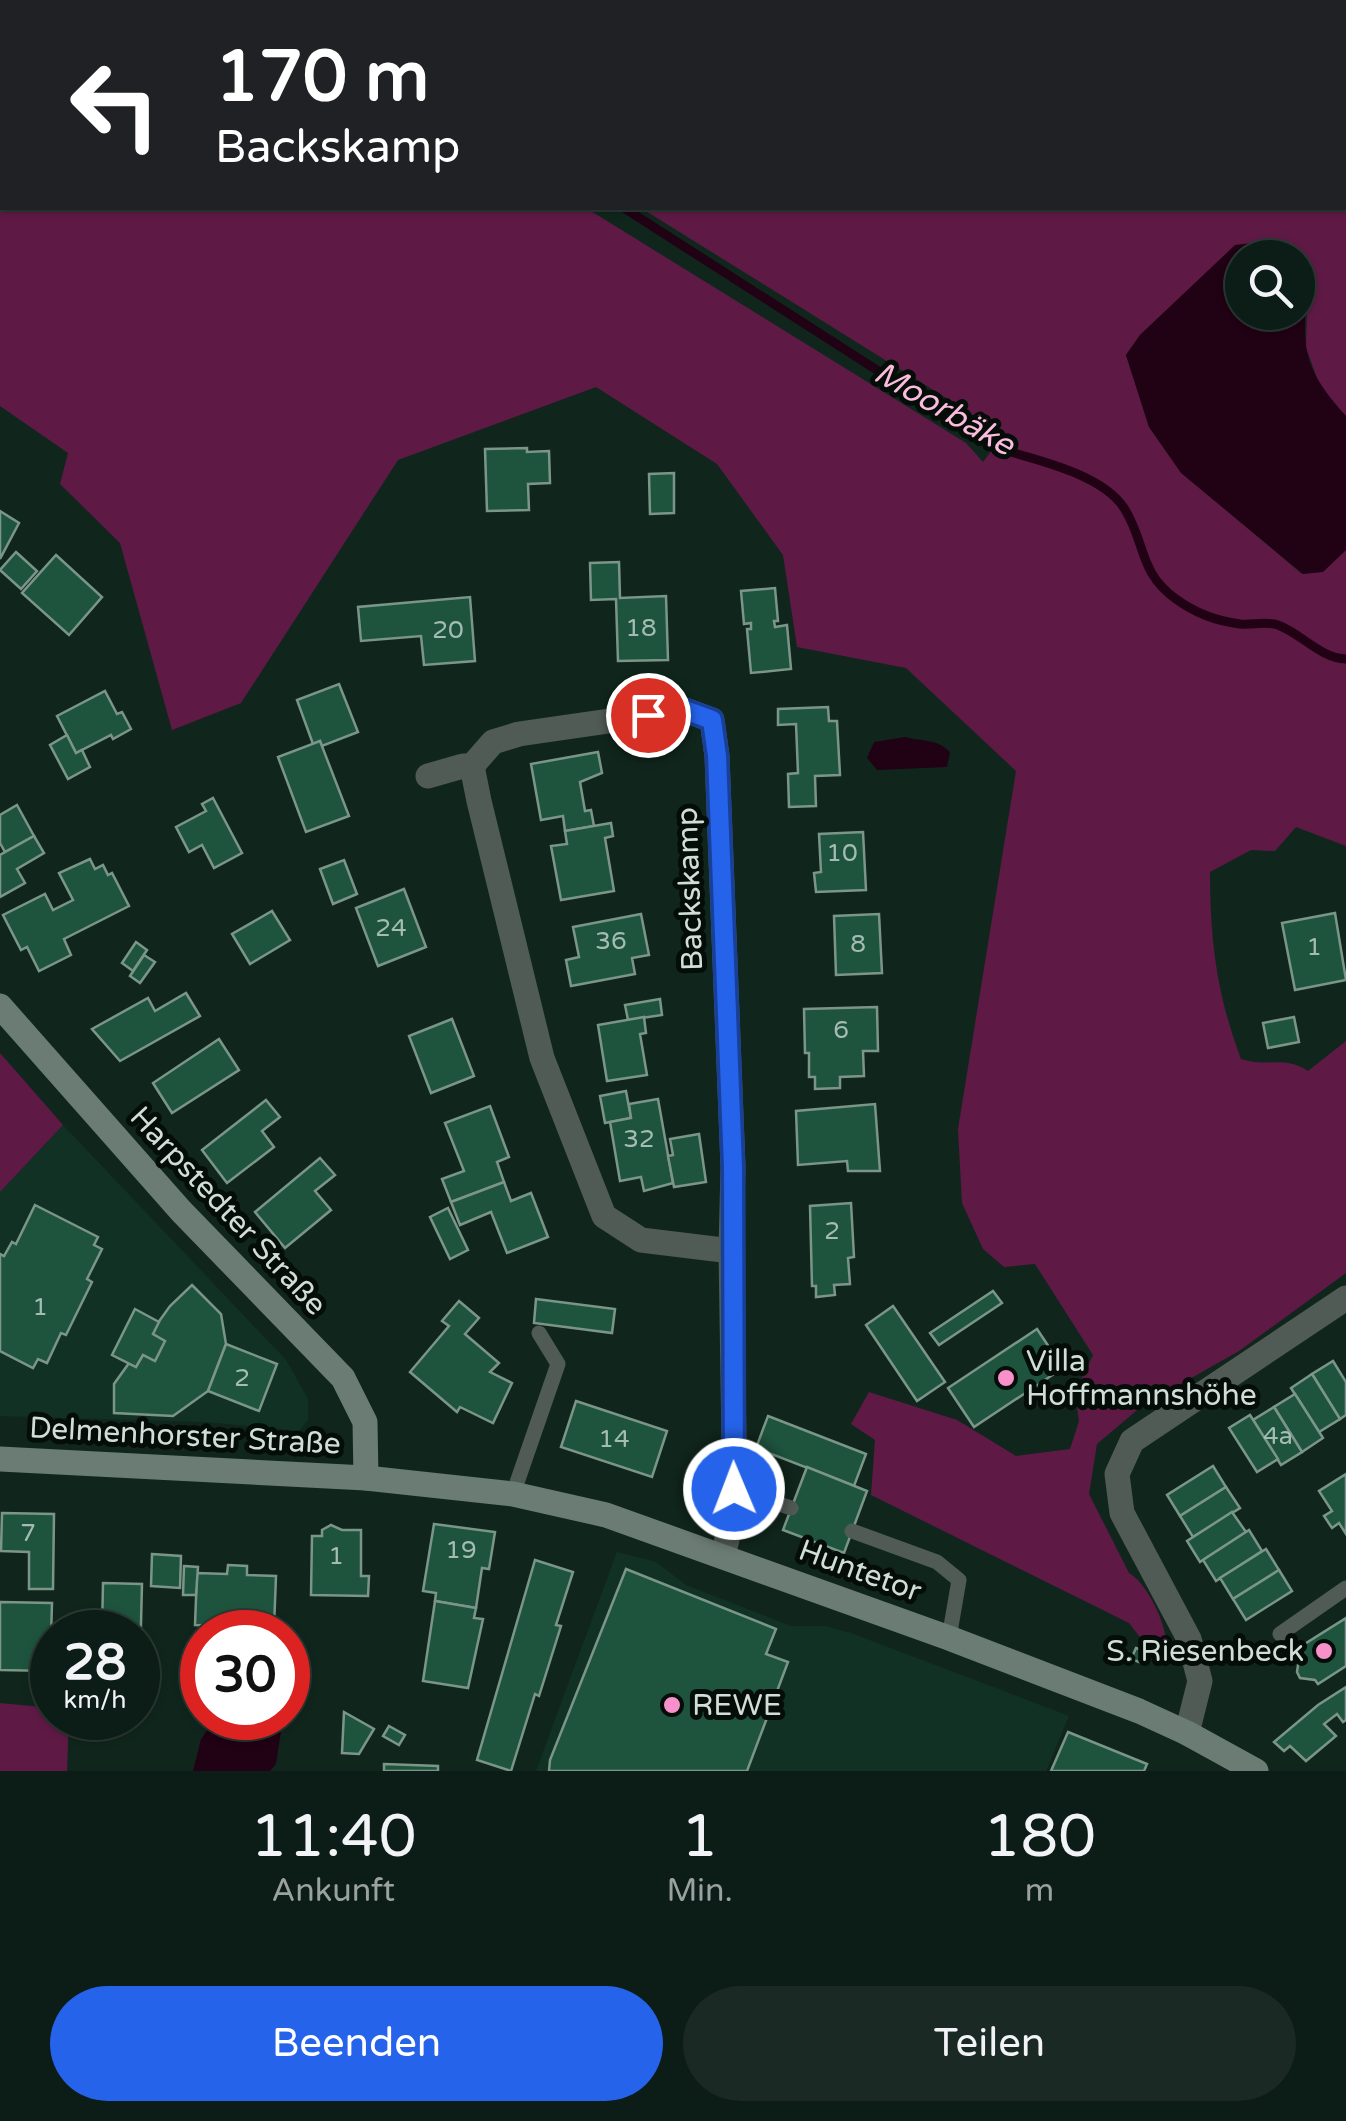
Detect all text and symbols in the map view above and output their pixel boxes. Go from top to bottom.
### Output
text: 170 m [215,36,429,120]
icon: left [50,40,180,170]
text: Backskamp [215,121,460,175]
map controls [1225,240,1315,330]
button: search [1225,240,1315,330]
water label: Moorbäke [867,354,1022,465]
house number: 18 [625,613,657,643]
house number: 20 [432,615,464,645]
pin [606,673,691,758]
icon: arrive [621,688,676,743]
street label: Backskamp [669,807,711,971]
house number: 10 [826,838,858,868]
house number: 24 [375,913,407,943]
house number: 36 [595,926,627,956]
house number: 8 [850,929,866,959]
house number: 1 [1306,932,1322,962]
house number: 6 [833,1015,849,1045]
street label: Harpstedter Straße [122,1099,334,1323]
house number: 32 [623,1124,655,1154]
house number: 2 [824,1216,840,1246]
house number: 1 [32,1292,48,1322]
place label: Villa Hoffmannshöhe [1026,1343,1257,1414]
house number: 2 [234,1363,250,1393]
marker: Villa Hoffmannshöhe [995,1367,1017,1389]
street label: Delmenhorster Straße [28,1409,342,1463]
house number: 4a [1263,1421,1293,1451]
house number: 14 [598,1424,630,1454]
position arrow [682,1437,786,1541]
house number: 7 [20,1518,36,1548]
street label: Huntetor [794,1532,927,1610]
house number: 19 [445,1535,477,1565]
house number: 1 [328,1541,344,1571]
speed limit sign: 30 [180,1610,310,1740]
text: 28 [64,1633,126,1693]
place label: S. Riesenbeck [1106,1633,1304,1670]
marker: S. Riesenbeck [1313,1640,1335,1662]
text: km/h [64,1685,126,1715]
place label: REWE [692,1687,782,1724]
marker: REWE [661,1694,683,1716]
text: 11:40 [250,1801,416,1873]
text: 1 [681,1801,718,1873]
text: 180 [983,1801,1096,1873]
text: Ankunft [272,1872,395,1910]
text: Min. [666,1872,733,1910]
text: m [1025,1872,1054,1910]
button: Beenden [50,1986,663,2101]
button: Teilen [683,1986,1296,2101]

